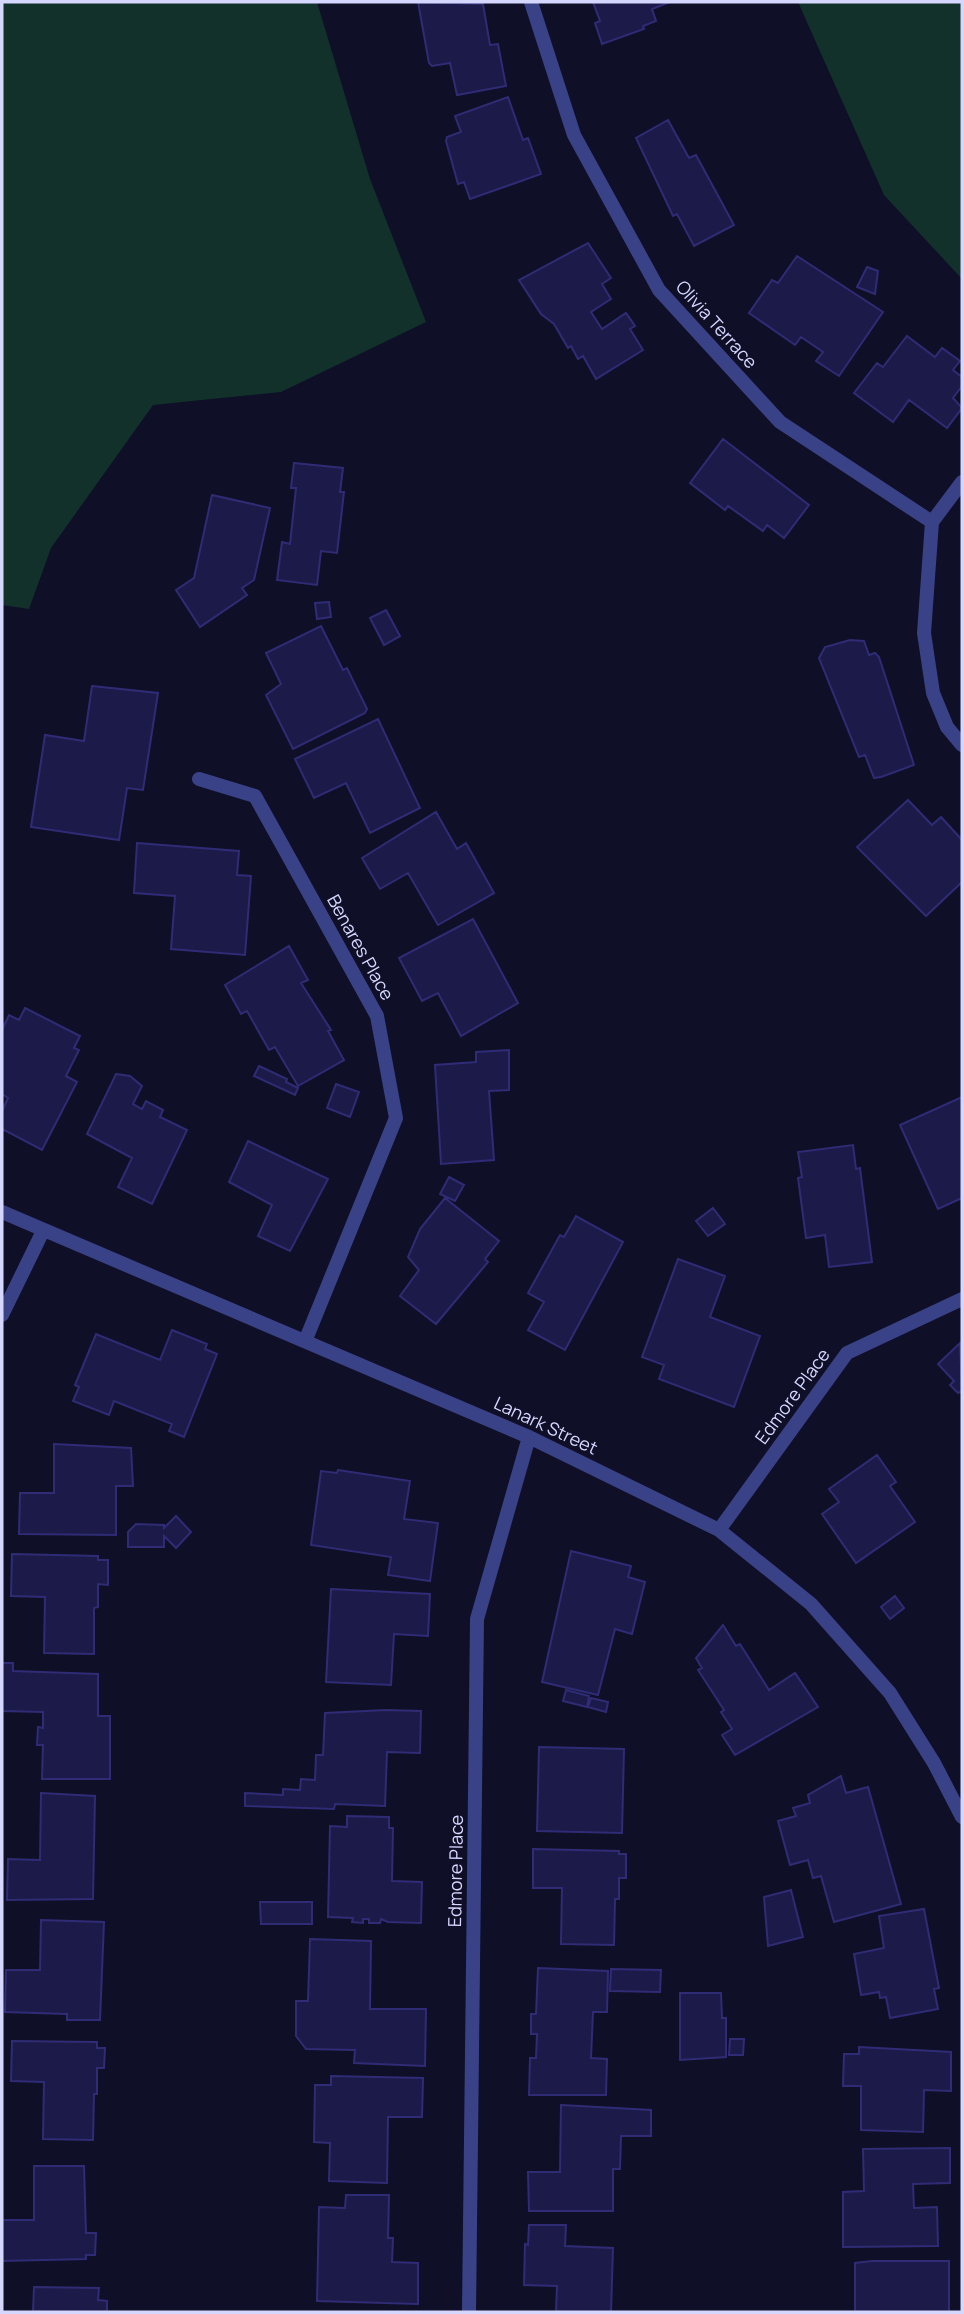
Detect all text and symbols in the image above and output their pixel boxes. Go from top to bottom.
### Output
street label: Olivia Terrace [671,275,763,373]
street label: Benares Place [322,890,400,1004]
street label: Edmore Place [749,1343,835,1449]
street label: Lanark Street [490,1391,602,1459]
street label: Edmore Place [442,1815,468,1927]

